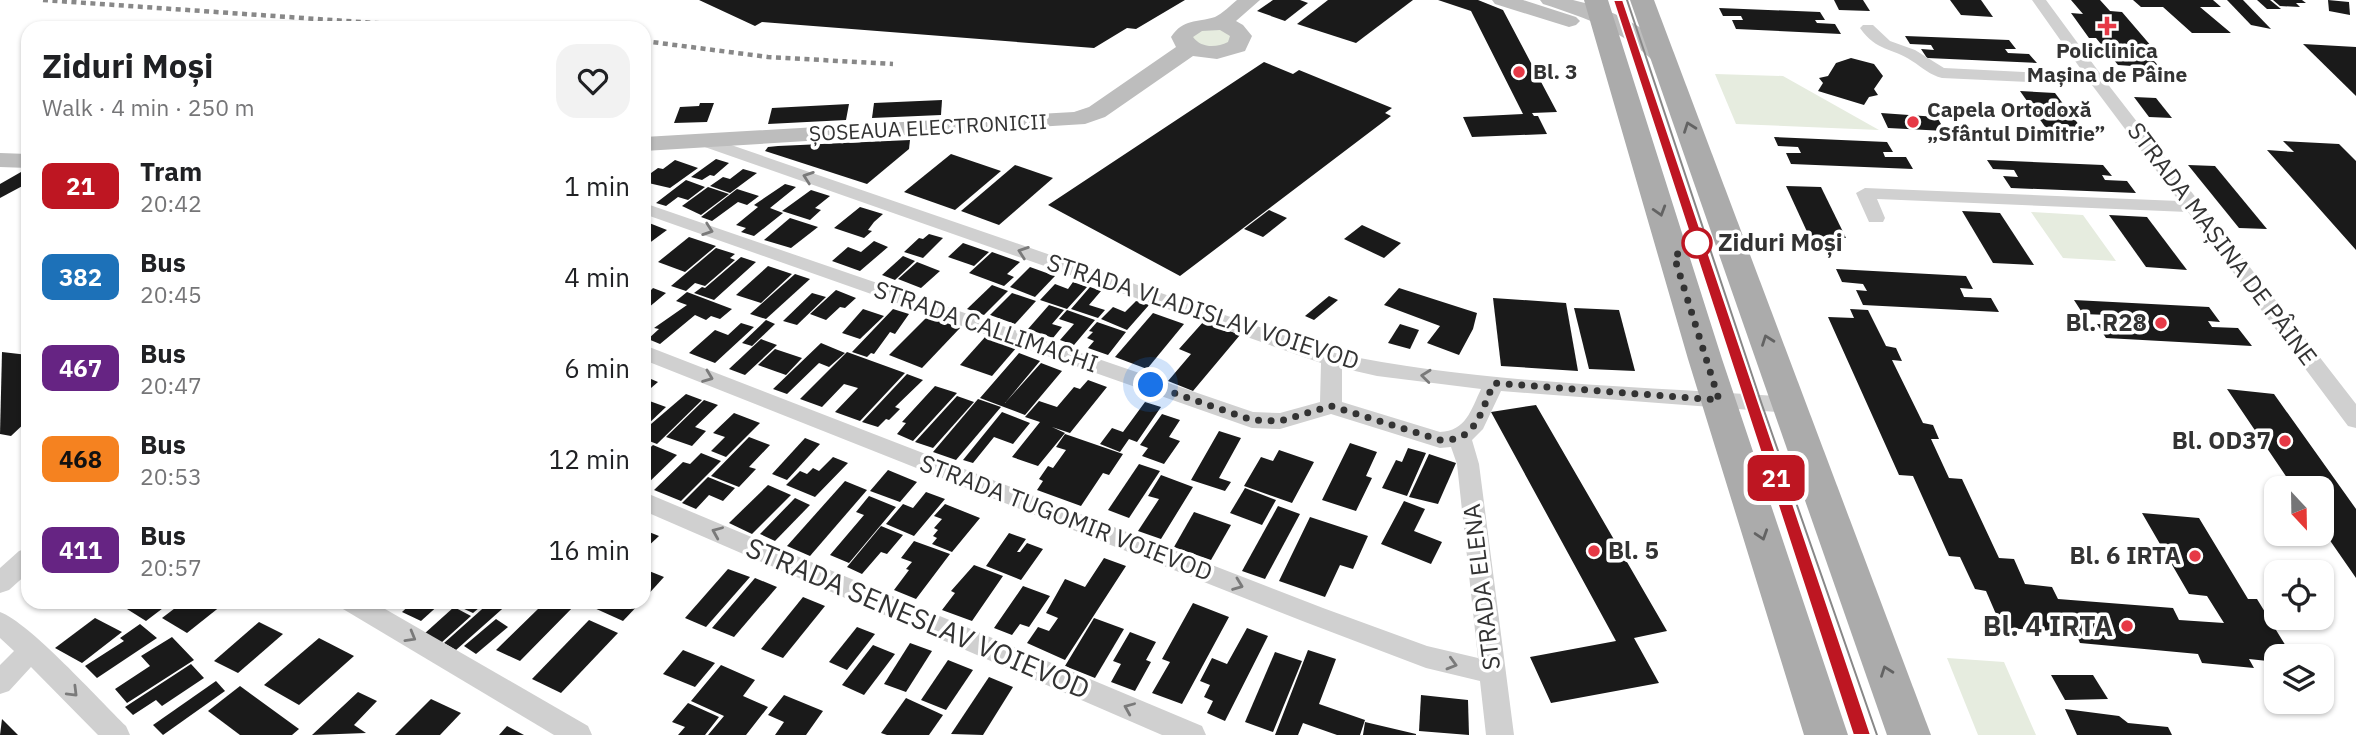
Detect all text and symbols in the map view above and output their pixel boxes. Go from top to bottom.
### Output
marker: Policlinica Mașina de Pâine [2097,16,2117,36]
place label: Policlinica Mașina de Pâine [2027,36,2187,88]
text: Ziduri Moși [42,44,213,87]
button: heart [556,44,630,118]
place label: Bl. 3 [1533,57,1578,85]
marker: Bl. 3 [1511,64,1527,80]
text: Walk · 4 min · 250 m [42,92,255,122]
place label: Capela Ortodoxă „Sfântul Dimitrie” [1927,95,2106,147]
street label: ȘOSEAUA ELECTRONICII [808,107,1048,147]
marker: Capela Ortodoxă „Sfântul Dimitrie” [1905,114,1921,130]
street label: STRADA MAȘINA DE PÂINE [2121,115,2325,371]
one-way arrow [1683,121,1697,133]
text: Tram [140,154,202,188]
text: 1 min [564,169,630,203]
text: 21 [66,170,95,202]
one-way arrow [802,171,814,185]
text: 20:42 [140,188,202,218]
one-way arrow [1652,205,1667,217]
one-way arrow [702,222,714,236]
place label: Ziduri Moși [1718,226,1843,258]
marker: Ziduri Moși [1682,228,1712,258]
text: Bus [140,245,186,279]
street label: STRADA VLADISLAV VOIEVOD [1043,245,1363,377]
one-way arrow [1017,246,1029,260]
text: 4 min [564,260,630,294]
text: 382 [59,261,102,293]
street label: STRADA CALLIMACHI [870,273,1103,379]
text: 20:45 [140,279,202,309]
place label: Bl. R28 [2065,306,2147,338]
marker: Bl. R28 [2153,315,2169,331]
one-way arrow [1761,335,1775,347]
text: Bus [140,336,186,370]
text: 6 min [564,351,630,385]
text: 467 [59,352,102,384]
your location [1133,367,1168,402]
one-way arrow [701,368,713,382]
one-way arrow [1421,369,1432,384]
text: 20:47 [140,370,202,400]
place label: Bl. OD37 [2172,424,2271,456]
text: Bus [140,427,186,461]
marker: Bl. OD37 [2277,433,2293,449]
text: 12 min [549,442,630,476]
text: 468 [59,443,102,475]
street label: STRADA TUGOMIR VOIEVOD [916,446,1217,588]
line badge: 21 [1744,455,1808,501]
text: 20:53 [140,461,202,491]
text: 21 [1762,462,1790,494]
north arrow [2264,476,2334,546]
map controls [2264,476,2334,714]
street label: STRADA ELENA [1455,502,1507,672]
text: Bus [140,518,186,552]
one-way arrow [712,526,725,540]
street label: STRADA SENESLAV VOIEVOD [741,528,1096,707]
one-way arrow [1754,528,1768,540]
text: 16 min [549,533,630,567]
text: 411 [59,534,102,566]
place label: Bl. 5 [1608,534,1659,566]
place label: Bl. 6 IRTA [2069,539,2181,571]
marker: Bl. 5 [1586,543,1602,559]
marker: Bl. 6 IRTA [2187,548,2203,564]
text: 20:57 [140,552,202,582]
button: locate [2264,560,2334,630]
one-way arrow [1232,577,1244,591]
place label: Bl. 4 IRTA [1983,607,2113,644]
marker: Bl. 4 IRTA [2119,618,2135,634]
one-way arrow [403,628,416,641]
button: layers [2264,644,2334,714]
one-way arrow [1446,656,1458,671]
one-way arrow [1880,665,1894,677]
one-way arrow [65,684,78,697]
one-way arrow [1124,702,1137,716]

